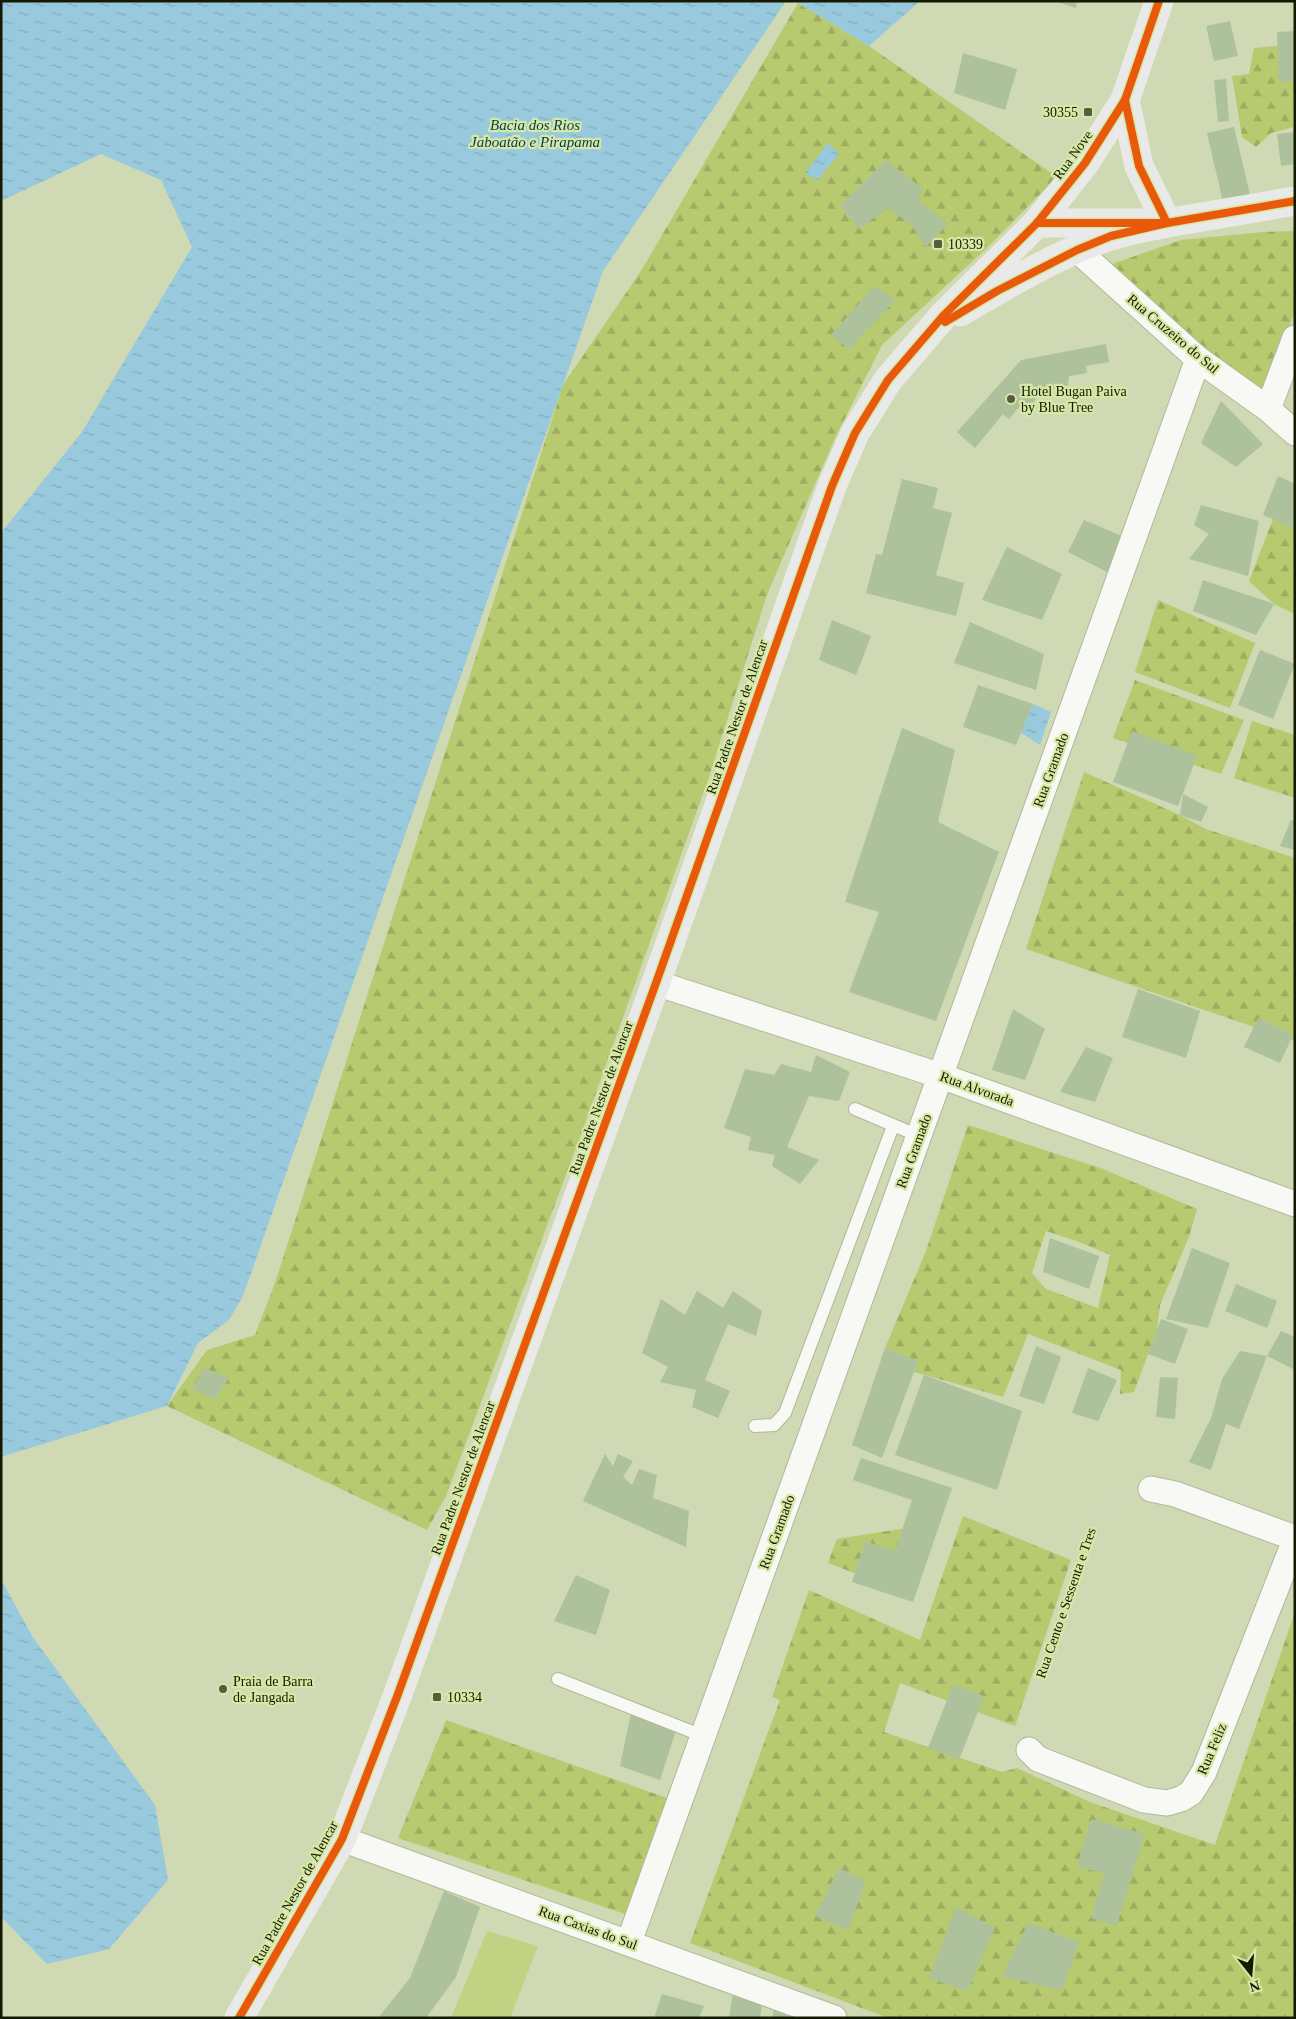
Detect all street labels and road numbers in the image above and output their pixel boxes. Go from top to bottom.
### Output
street label: Rua Nove [1050,128,1096,182]
street label: Rua Cruzeiro do Sul [1124,291,1222,377]
street label: Rua Padre Nestor de Alencar [703,637,771,796]
street label: Rua Gramado [1031,731,1071,809]
street label: Rua Padre Nestor de Alencar [566,1019,636,1177]
street label: Rua Alvorada [938,1069,1017,1110]
street label: Rua Gramado [894,1112,934,1190]
street label: Rua Padre Nestor de Alencar [428,1399,498,1557]
street label: Rua Gramado [757,1493,797,1571]
street label: Rua Cento e Sessenta e Tres [1033,1526,1099,1680]
street label: Rua Feliz [1195,1721,1229,1777]
street label: Rua Padre Nestor de Alencar [249,1818,341,1968]
street label: Rua Caxias do Sul [537,1903,639,1953]

